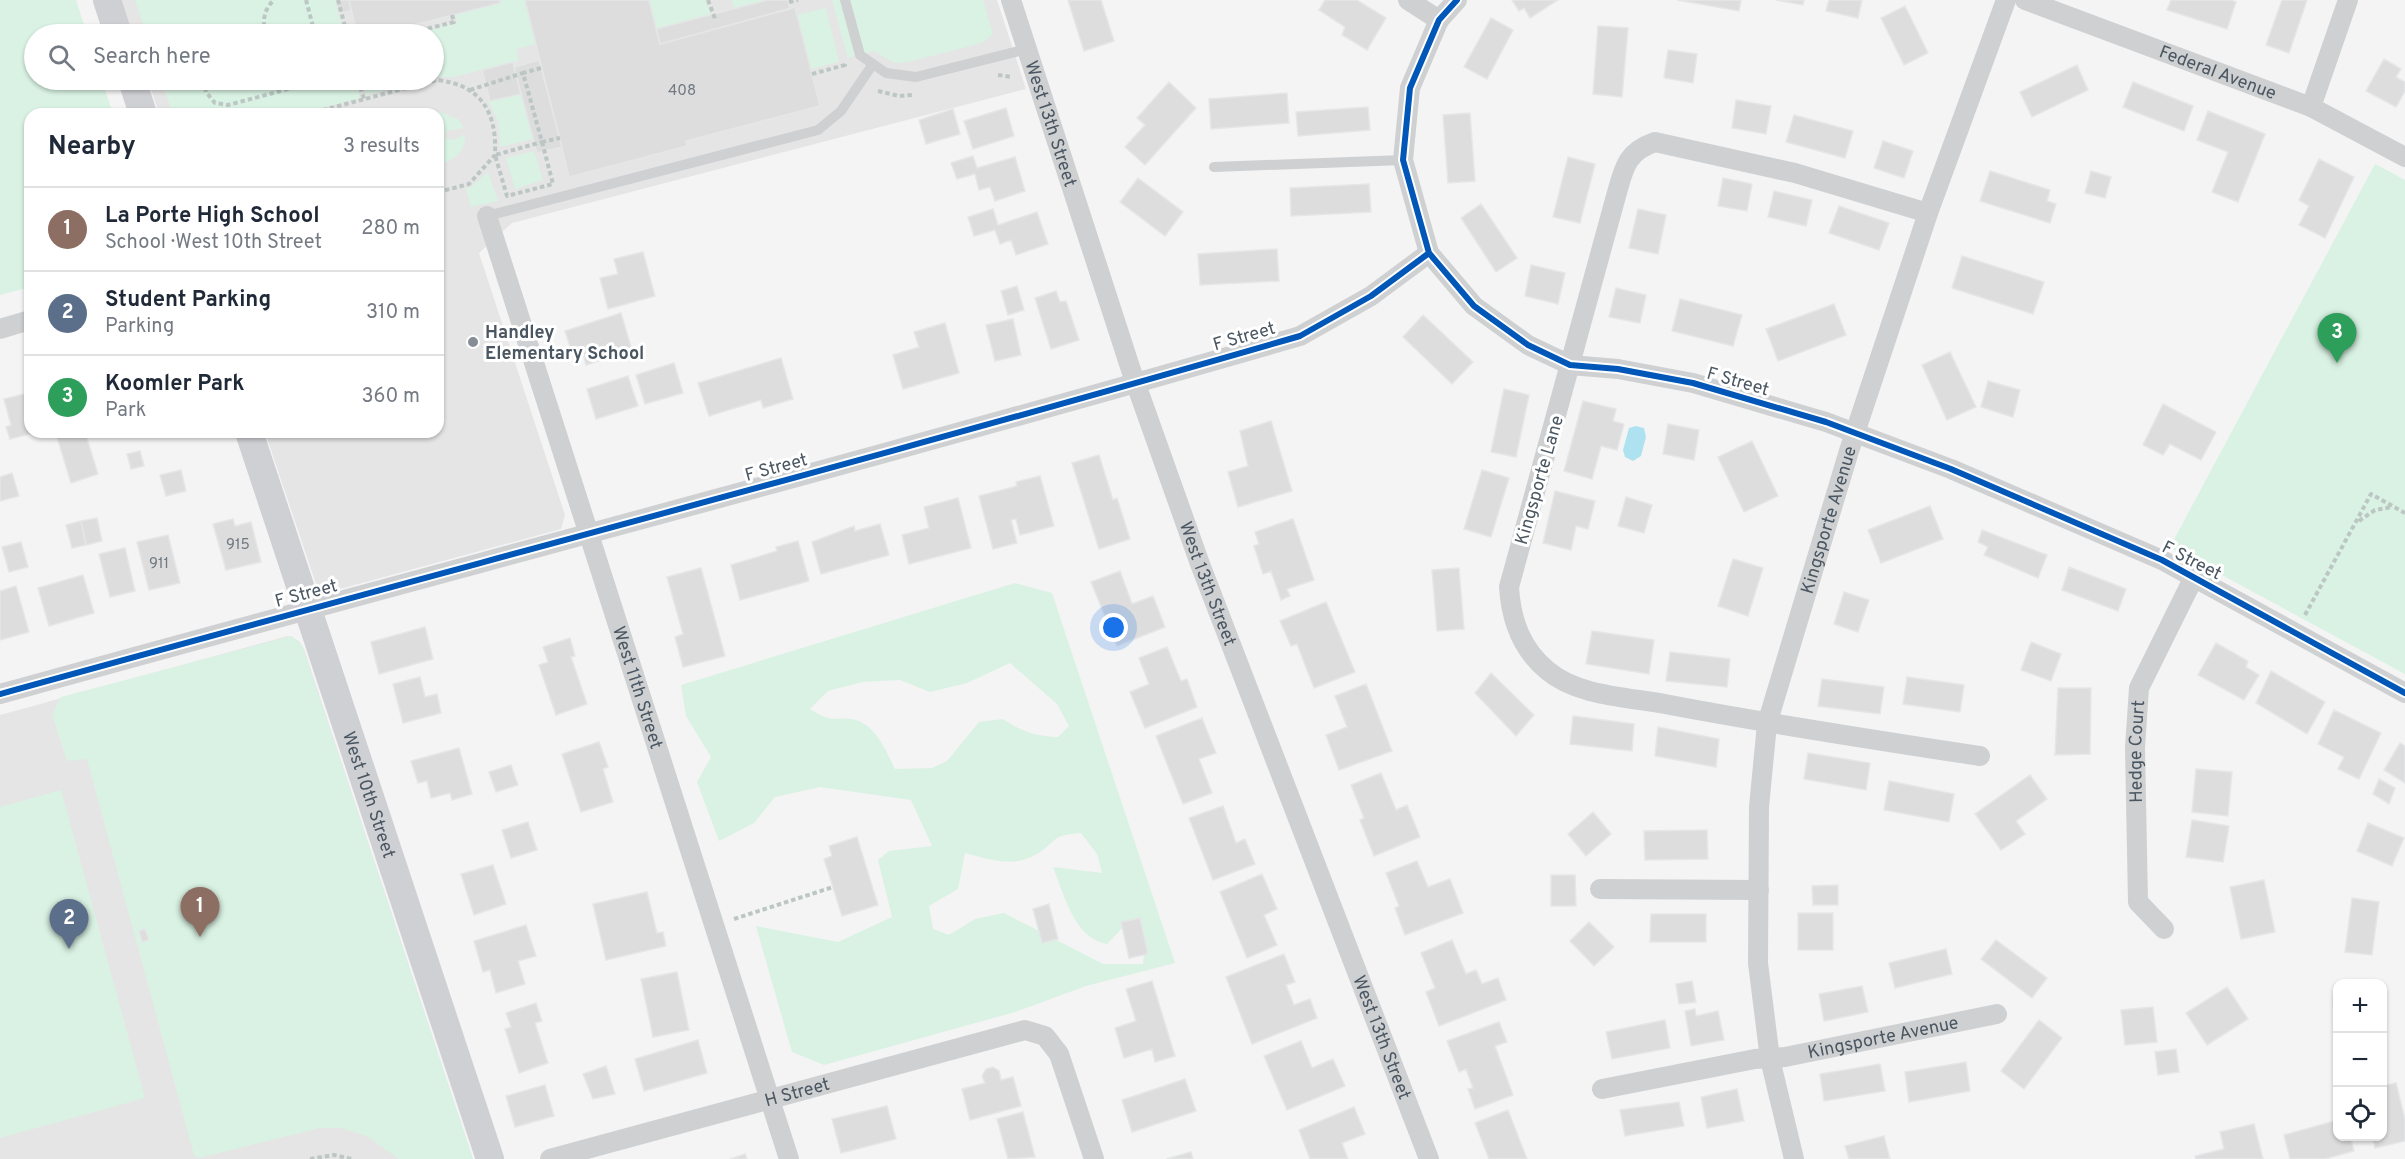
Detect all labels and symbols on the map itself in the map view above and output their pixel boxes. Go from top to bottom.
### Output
street label: Federal Avenue [2156,41,2279,106]
street label: West 13th Street [1018,58,1081,190]
house number: 408 [668,82,696,101]
pin: 3 [2318,314,2356,363]
street label: F Street [1211,318,1278,357]
place label: Handley Elementary School [485,322,644,366]
marker: Handley Elementary School [466,335,480,349]
street label: F Street [1704,363,1771,402]
street label: Kingsporte Lane [1511,413,1570,548]
street label: Kingsporte Avenue [1797,444,1863,597]
street label: F Street [743,449,810,488]
street label: West 13th Street [1173,519,1240,650]
house number: 915 [226,536,250,555]
street label: F Street [2158,537,2225,586]
house number: 911 [149,555,169,574]
street label: F Street [273,575,340,614]
your location [1099,613,1128,642]
street label: West 11th Street [606,624,667,752]
street label: Hedge Court [2125,700,2151,803]
street label: West 10th Street [336,729,400,861]
pin: 1 [180,888,220,937]
pin: 2 [50,900,88,949]
street label: West 13th Street [1346,972,1415,1103]
street label: Kingsporte Avenue [1806,1012,1961,1065]
street label: H Street [762,1074,833,1113]

